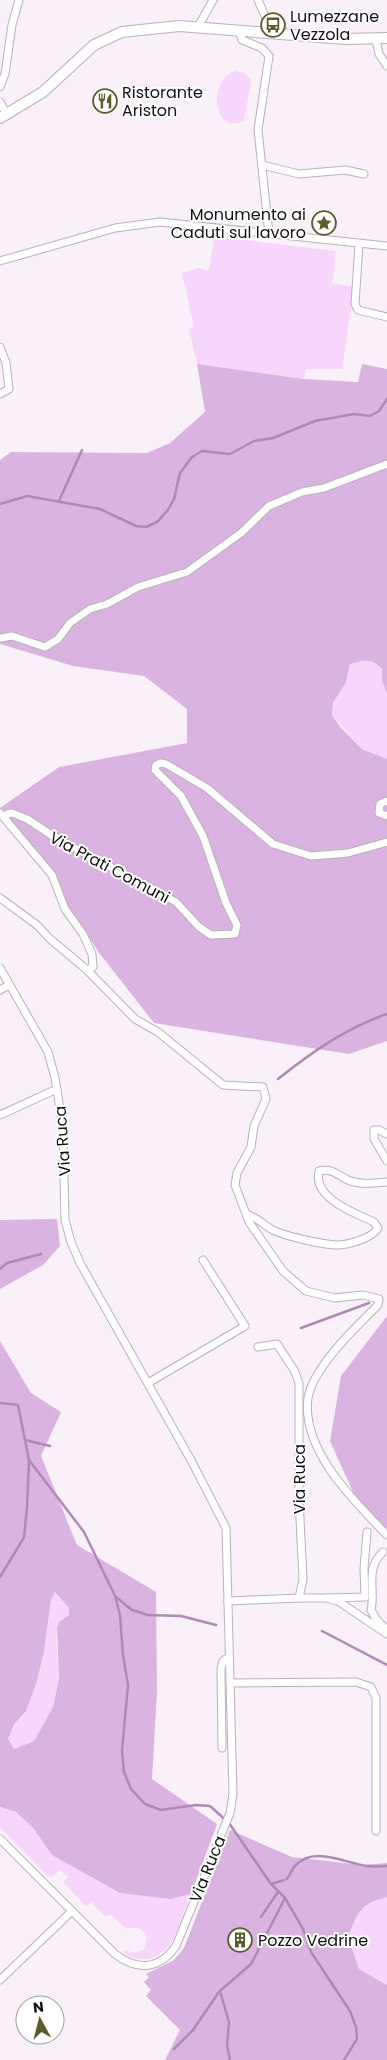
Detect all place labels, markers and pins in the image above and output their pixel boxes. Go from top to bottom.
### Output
place label: Lumezzane Vezzola [290,5,379,46]
bus stop icon: Lumezzane Vezzola [260,12,286,38]
place label: Ristorante Ariston [122,81,203,122]
restaurant icon: Ristorante Ariston [92,88,118,114]
place label: Monumento ai Caduti sul lavoro [171,203,306,244]
place icon: Monumento ai Caduti sul lavoro [311,210,337,236]
building icon: Pozzo Vedrine [227,1927,253,1953]
place label: Pozzo Vedrine [258,1929,368,1952]

